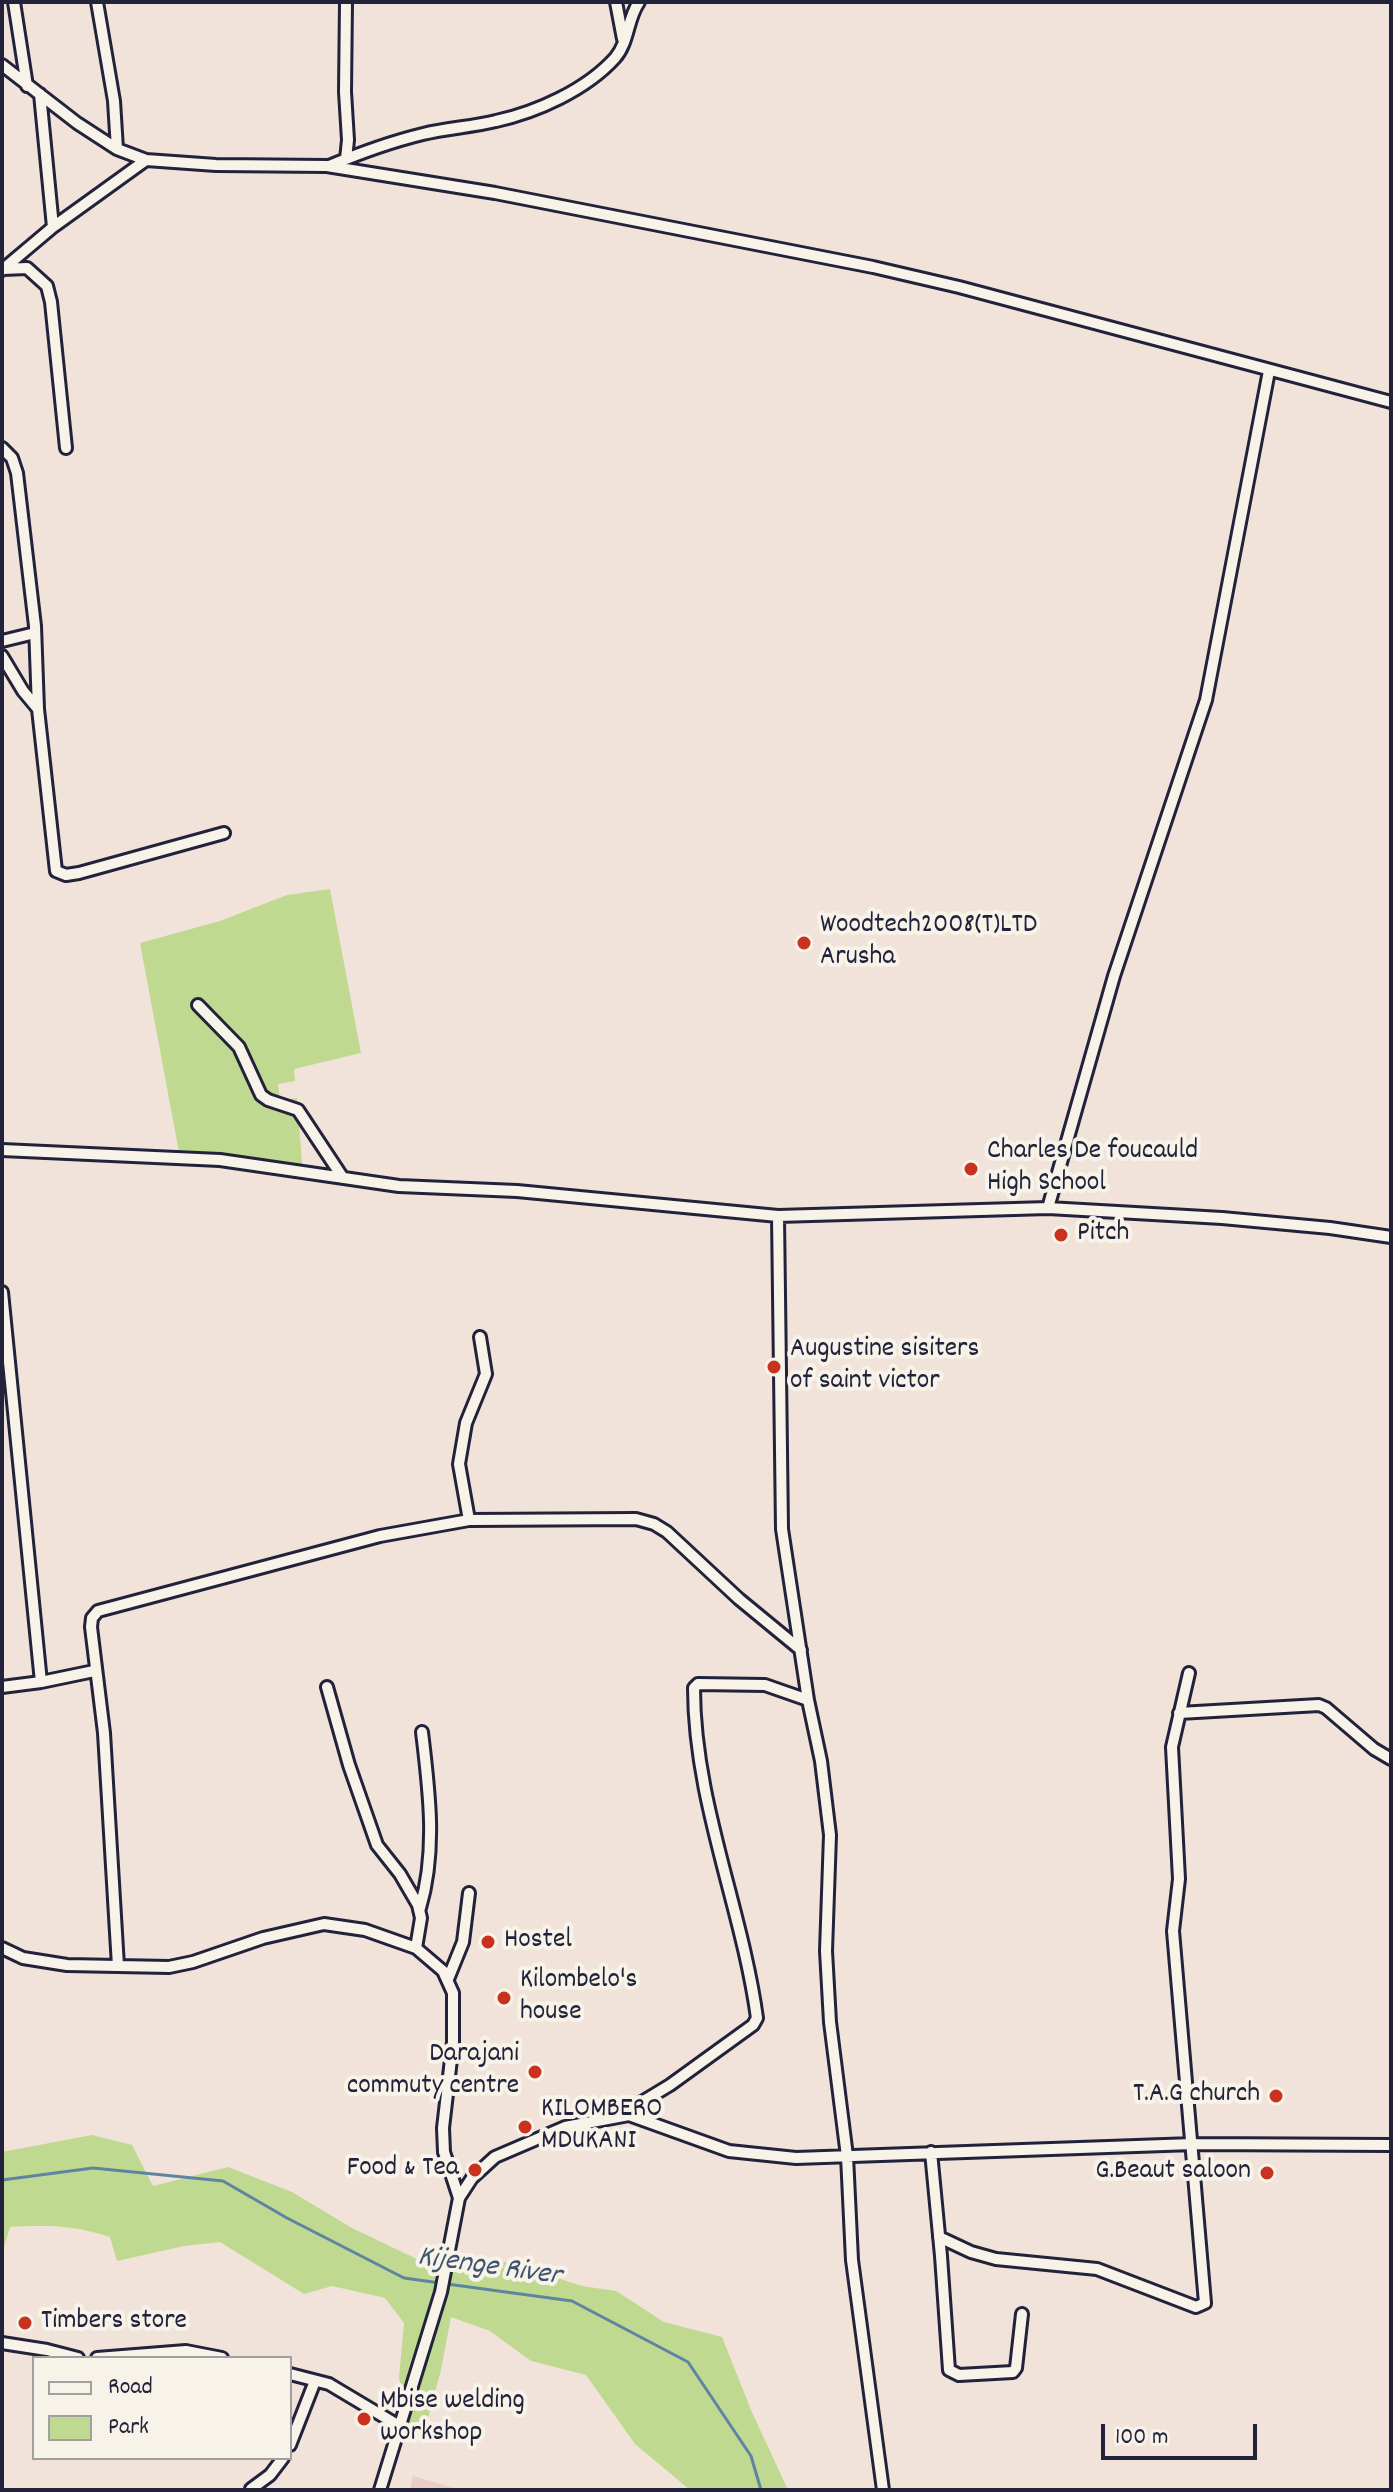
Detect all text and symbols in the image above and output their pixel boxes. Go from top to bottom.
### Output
place label: Woodtech2008(T)LTD Arusha [820,910,1037,976]
marker: Woodtech2008(T)LTD Arusha [795,934,813,952]
place label: Charles De foucauld High School [987,1136,1198,1202]
marker: Charles De foucauld High School [962,1160,980,1178]
place label: Pitch [1077,1218,1129,1252]
marker: Pitch [1052,1226,1070,1244]
place label: Augustine sisiters of saint victor [790,1334,979,1400]
marker: Augustine sisiters of saint victor [765,1358,783,1376]
place label: Hostel [504,1925,572,1959]
marker: Hostel [479,1933,497,1951]
place label: Kilombelo's house [520,1965,637,2031]
marker: Kilombelo's house [495,1989,513,2007]
place label: Darajani commuty centre [347,2039,519,2105]
marker: Darajani commuty centre [526,2063,544,2081]
place label: T.A.G church [1133,2079,1260,2113]
marker: T.A.G church [1267,2087,1285,2105]
place label: KILOMBERO MDUKANI [541,2094,662,2160]
marker: KILOMBERO MDUKANI [516,2118,534,2136]
place label: Food & Tea [347,2153,459,2187]
place label: G.Beaut saloon [1095,2156,1251,2190]
marker: Food & Tea [466,2161,484,2179]
marker: G.Beaut saloon [1258,2164,1276,2182]
water label: Kijenge River [415,2241,563,2297]
place label: Timbers store [41,2306,187,2340]
marker: Timbers store [16,2314,34,2332]
legend [32,2356,292,2460]
text: Road [108,2371,153,2405]
place label: Mbise welding workshop [380,2386,525,2452]
scale bar [1105,2408,1261,2458]
marker: Mbise welding workshop [355,2410,373,2428]
text: Park [108,2411,149,2445]
text: 100 m [1115,2421,1168,2455]

